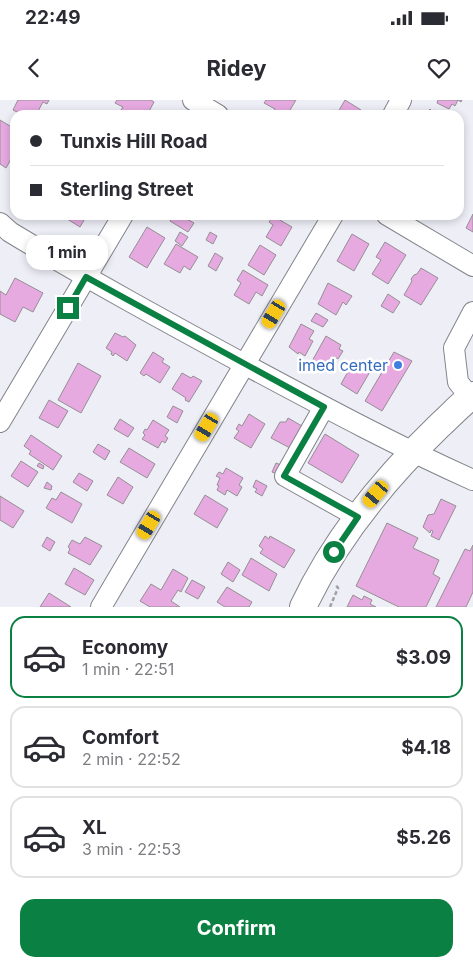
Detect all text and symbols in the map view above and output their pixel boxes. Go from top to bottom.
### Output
text: 22:49 [25,6,80,29]
icon: back [20,54,48,82]
icon: heart [425,54,453,82]
text: Ridey [206,55,267,81]
text: Tunxis Hill Road [60,130,207,153]
text: Sterling Street [60,178,193,201]
callout: 1 min [27,236,109,270]
text: 1 min [47,242,87,262]
route end [57,297,79,319]
car [259,297,288,331]
place label: imed center [298,355,388,375]
marker: imed center [392,359,404,371]
car [192,410,221,444]
car [360,478,391,510]
car [134,508,163,542]
route start [323,541,345,563]
icon: car [22,635,67,680]
text: Economy [82,636,168,659]
text: $3.09 [396,646,451,669]
text: 1 min · 22:51 [82,659,174,679]
icon: car [22,725,67,770]
text: Comfort [82,726,159,749]
text: $4.18 [401,736,451,759]
text: 2 min · 22:52 [82,749,181,769]
icon: car [22,815,67,860]
text: XL [82,816,107,839]
text: $5.26 [396,826,451,849]
text: 3 min · 22:53 [82,839,181,859]
button: Confirm [20,899,453,957]

